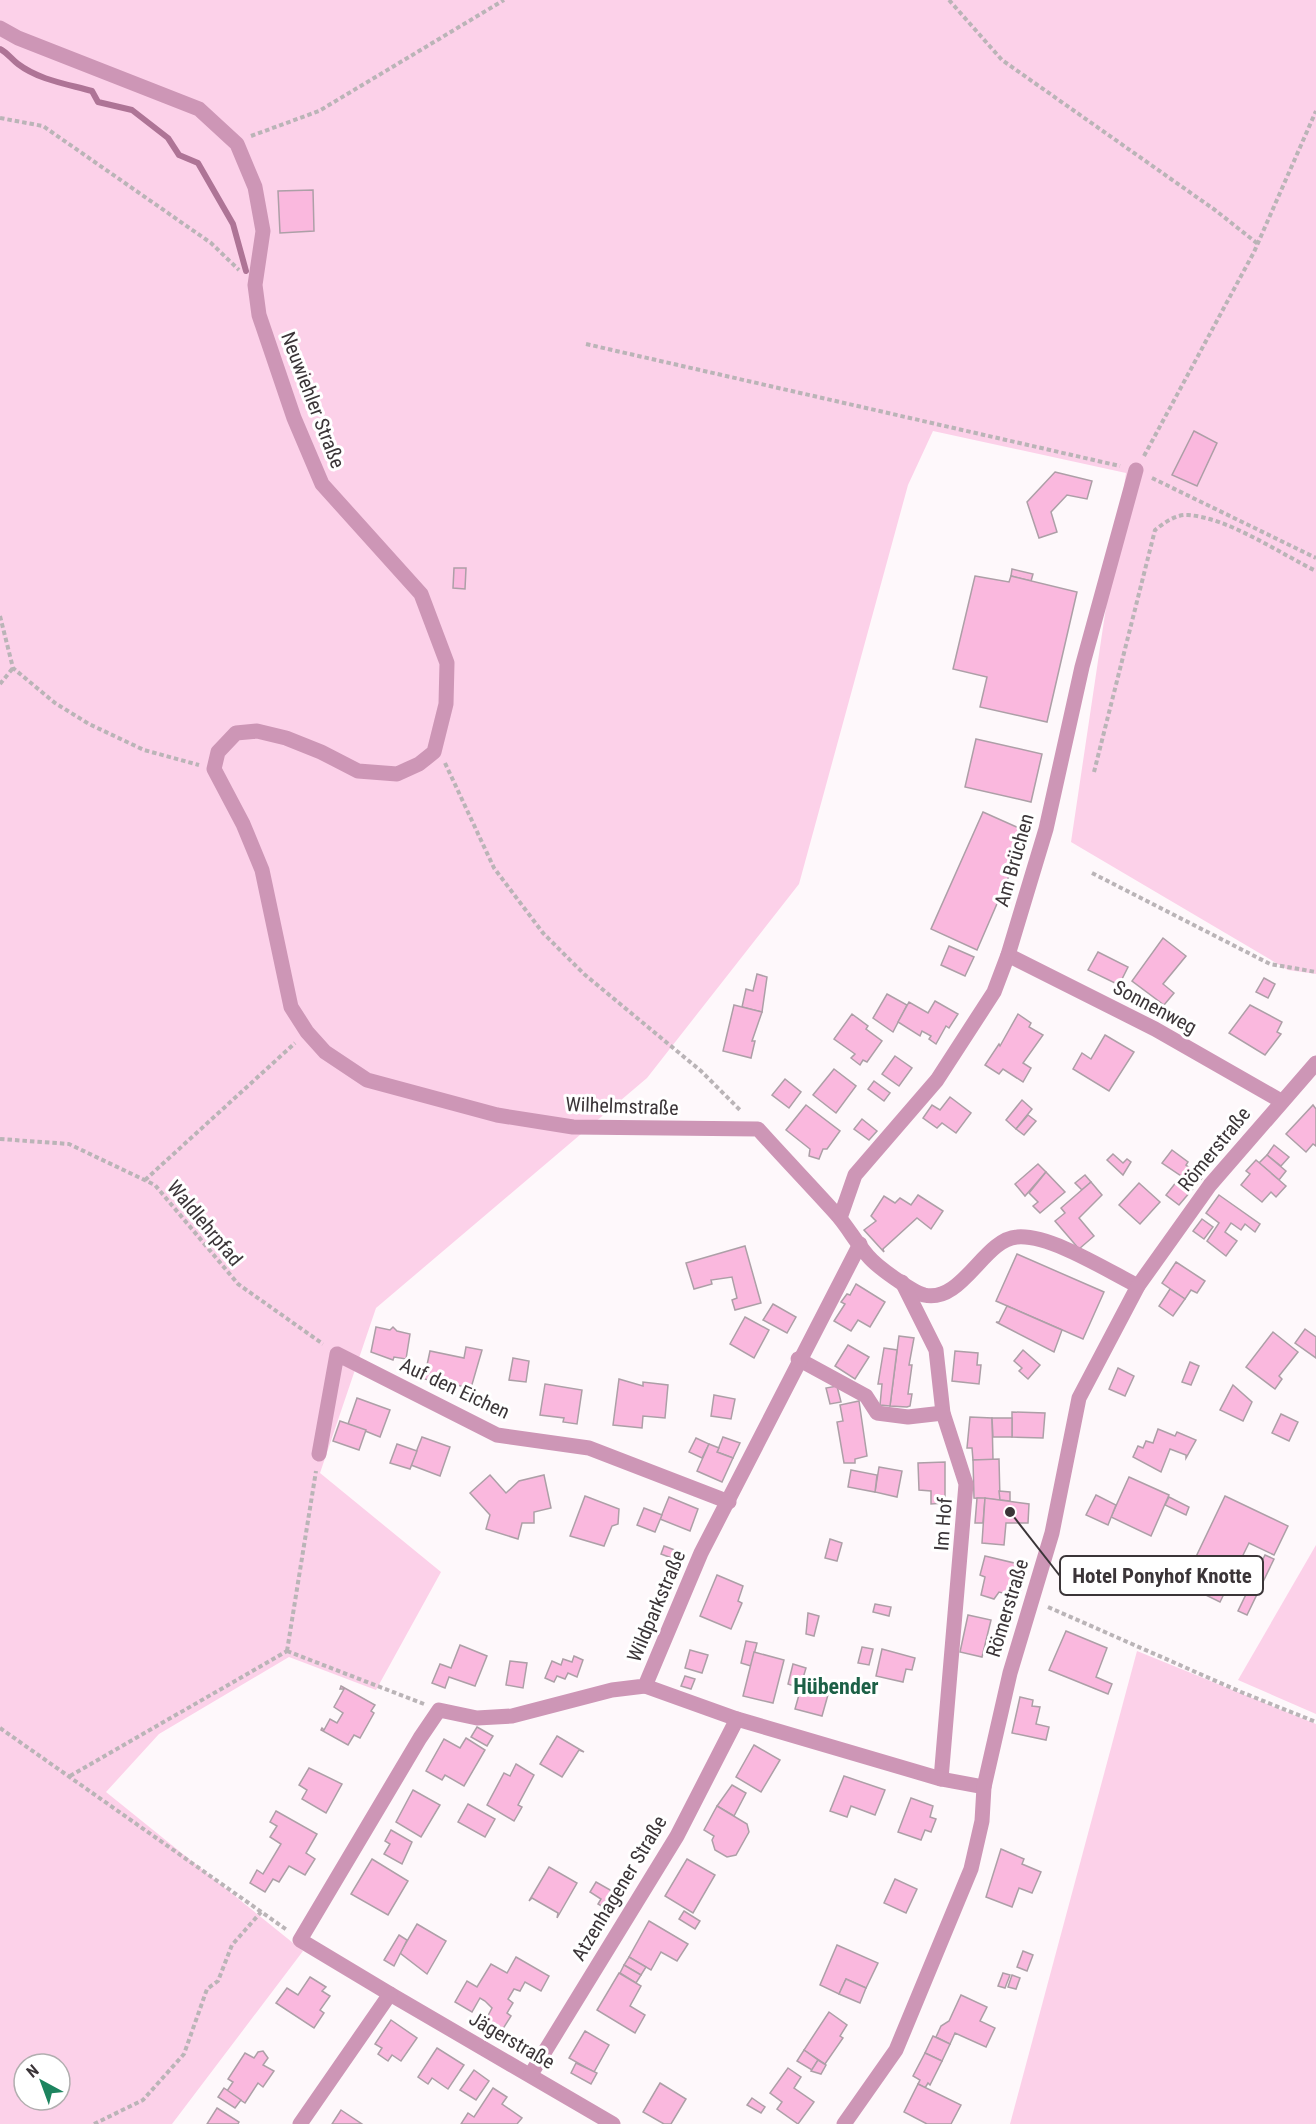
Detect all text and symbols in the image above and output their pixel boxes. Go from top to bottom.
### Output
street label: Neuwiehler Straße [276,328,350,472]
street label: Am Brüchen [989,811,1039,909]
street label: Sonnenweg [1109,975,1201,1039]
street label: Wilhelmstraße [565,1092,679,1120]
street label: Römerstraße [1173,1102,1255,1196]
street label: Waldlehrpfad [162,1175,248,1271]
street label: Auf den Eichen [396,1352,514,1424]
street label: Im Hof [929,1496,957,1551]
street label: Wildparkstraße [622,1547,690,1665]
street label: Römerstraße [981,1556,1033,1660]
callout: Hotel Ponyhof Knotte [1060,1556,1263,1595]
text: Hotel Ponyhof Knotte [1072,1564,1252,1588]
district label: Hübender [793,1674,879,1699]
street label: Atzenhagener Straße [566,1811,672,1965]
street label: Jägerstraße [465,2006,559,2074]
north arrow [12,2052,72,2112]
text: N [23,2061,42,2081]

